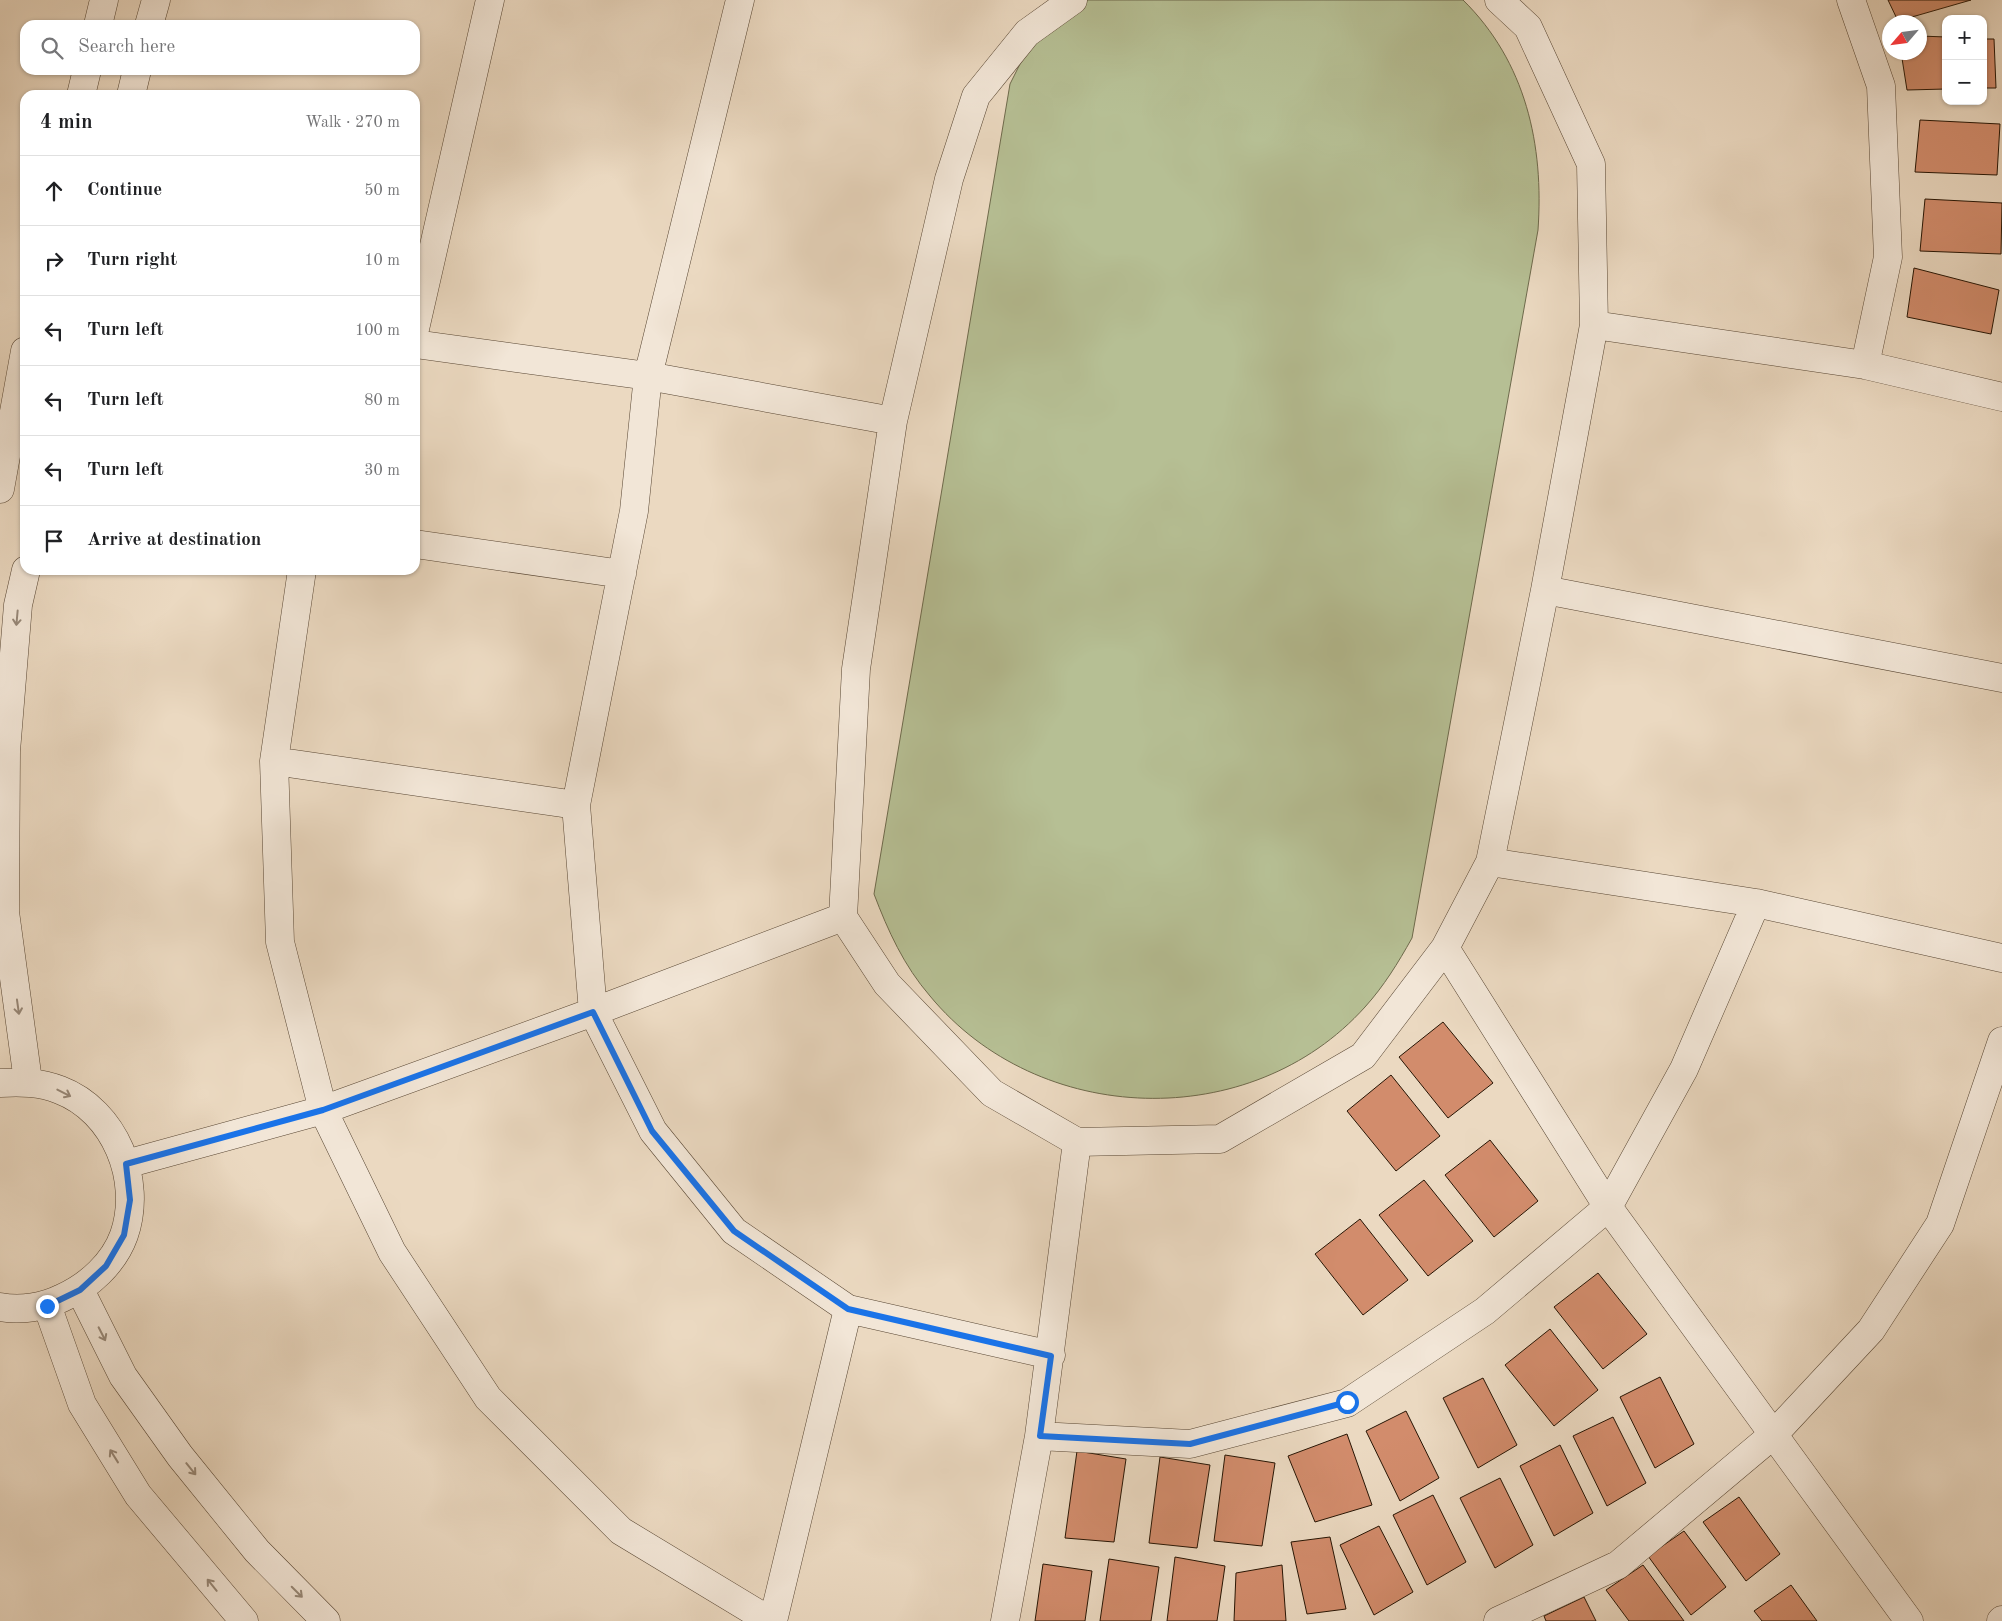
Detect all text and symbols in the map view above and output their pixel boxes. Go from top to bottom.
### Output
north arrow [1882,15,1927,60]
map controls [1942,15,1987,105]
button: + [1942,15,1987,60]
search box [20,20,420,75]
icon: search [38,34,66,62]
text: Search here [78,38,175,57]
button: − [1942,60,1987,105]
text: 4 min [40,112,93,133]
text: Walk · 270 m [305,115,400,131]
icon: ahead [40,177,68,205]
text: Continue [87,181,162,200]
text: 50 m [364,183,400,199]
icon: right [40,247,68,275]
text: Turn right [87,251,177,270]
text: 10 m [364,253,400,269]
icon: left [40,317,68,345]
text: Turn left [87,321,164,340]
text: 100 m [355,323,400,339]
icon: left [40,387,68,415]
text: Turn left [87,391,164,410]
text: 80 m [364,393,400,409]
icon: left [40,457,68,485]
text: Turn left [87,461,164,480]
text: 30 m [364,463,400,479]
icon: arrive [40,527,68,555]
text: Arrive at destination [87,531,261,550]
one-way arrow [13,610,22,626]
one-way arrow [13,998,23,1014]
one-way arrow [56,1089,71,1098]
route end [36,1295,59,1318]
one-way arrow [98,1326,107,1341]
route start [1336,1391,1359,1414]
one-way arrow [108,1449,118,1463]
one-way arrow [185,1462,196,1475]
one-way arrow [206,1579,217,1592]
one-way arrow [291,1586,303,1598]

